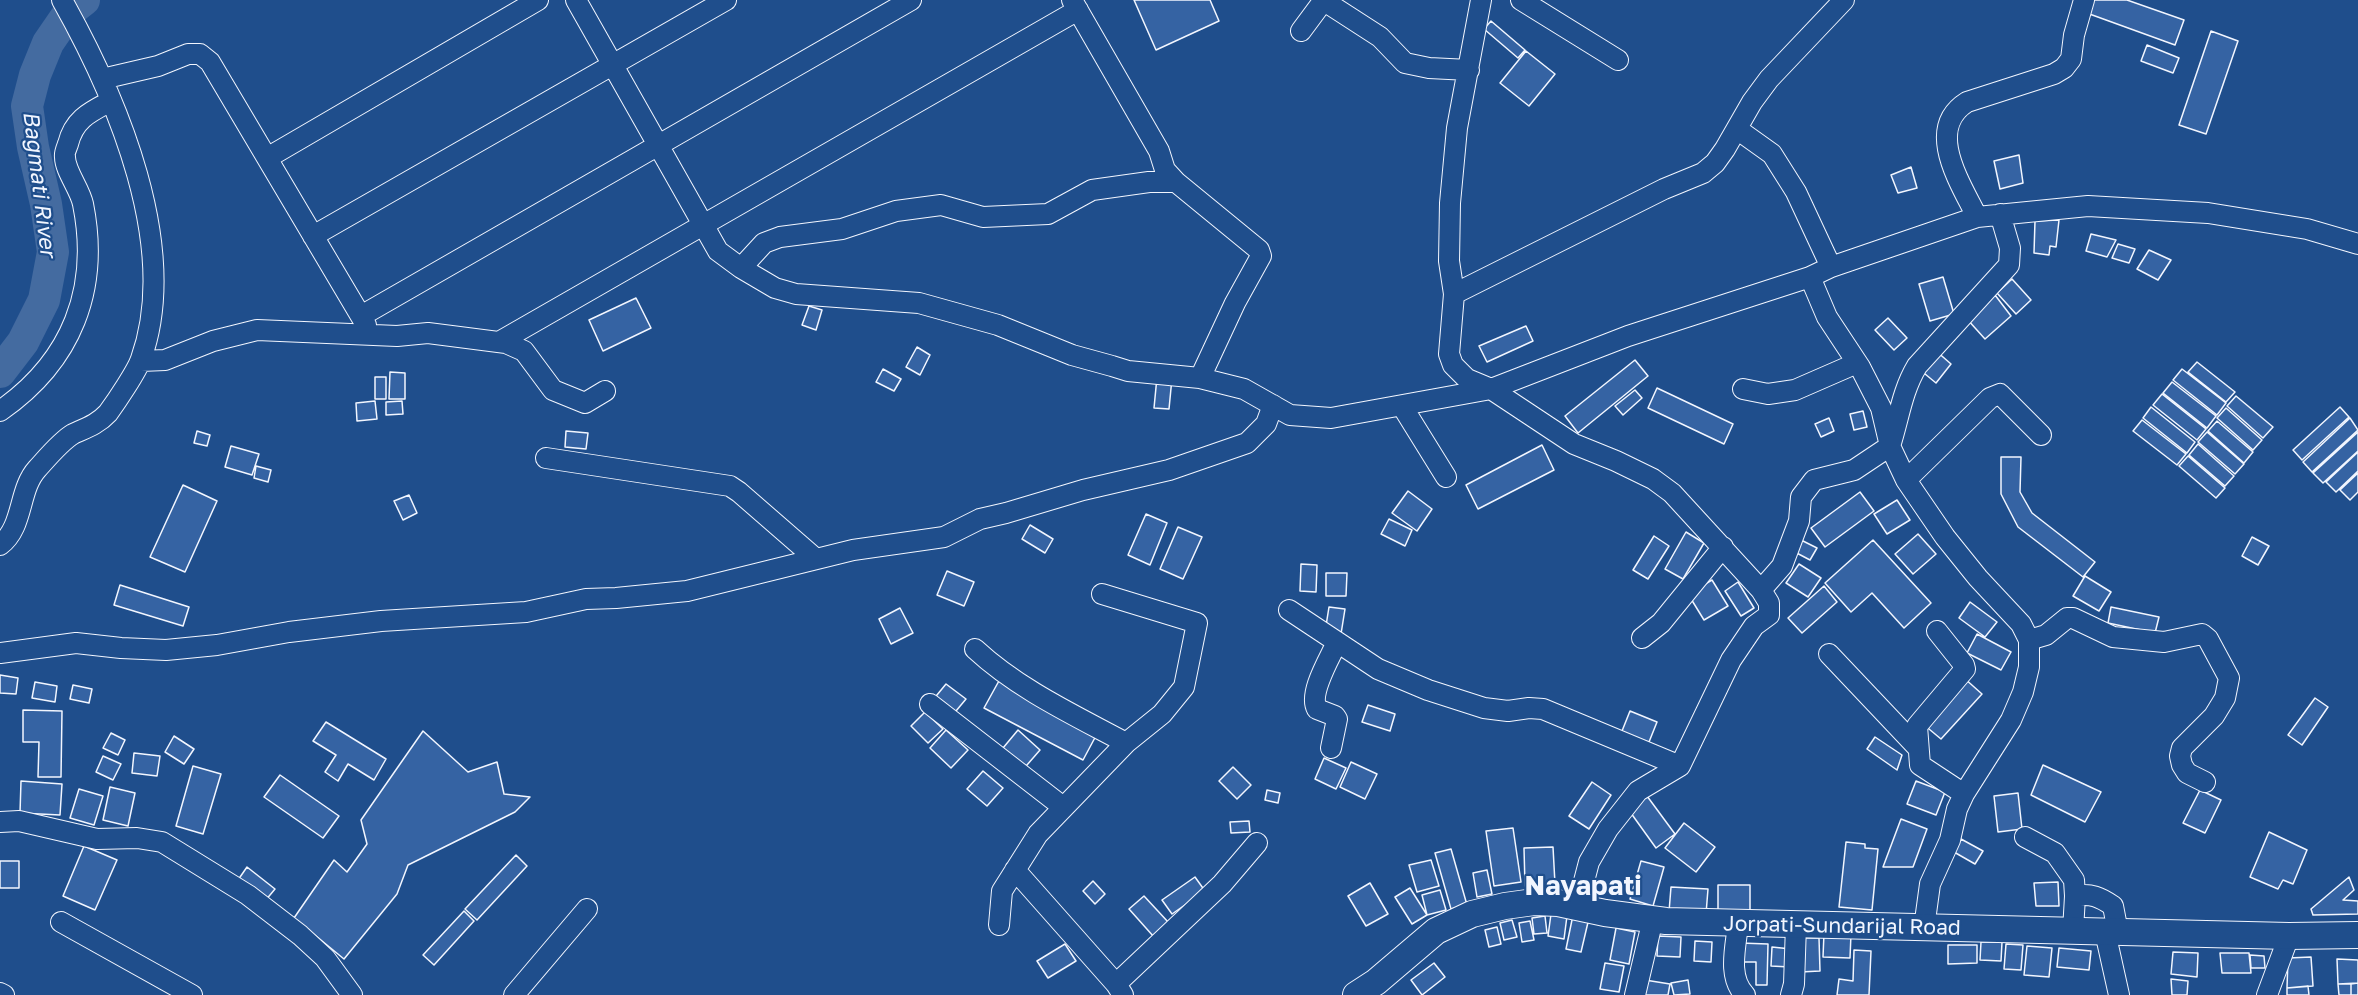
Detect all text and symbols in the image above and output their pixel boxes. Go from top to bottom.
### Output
water label: Bagmati River [17,110,61,258]
district label: Nayapati [1524,870,1642,902]
street label: Jorpati-Sundarijal Road [1723,911,1961,941]

